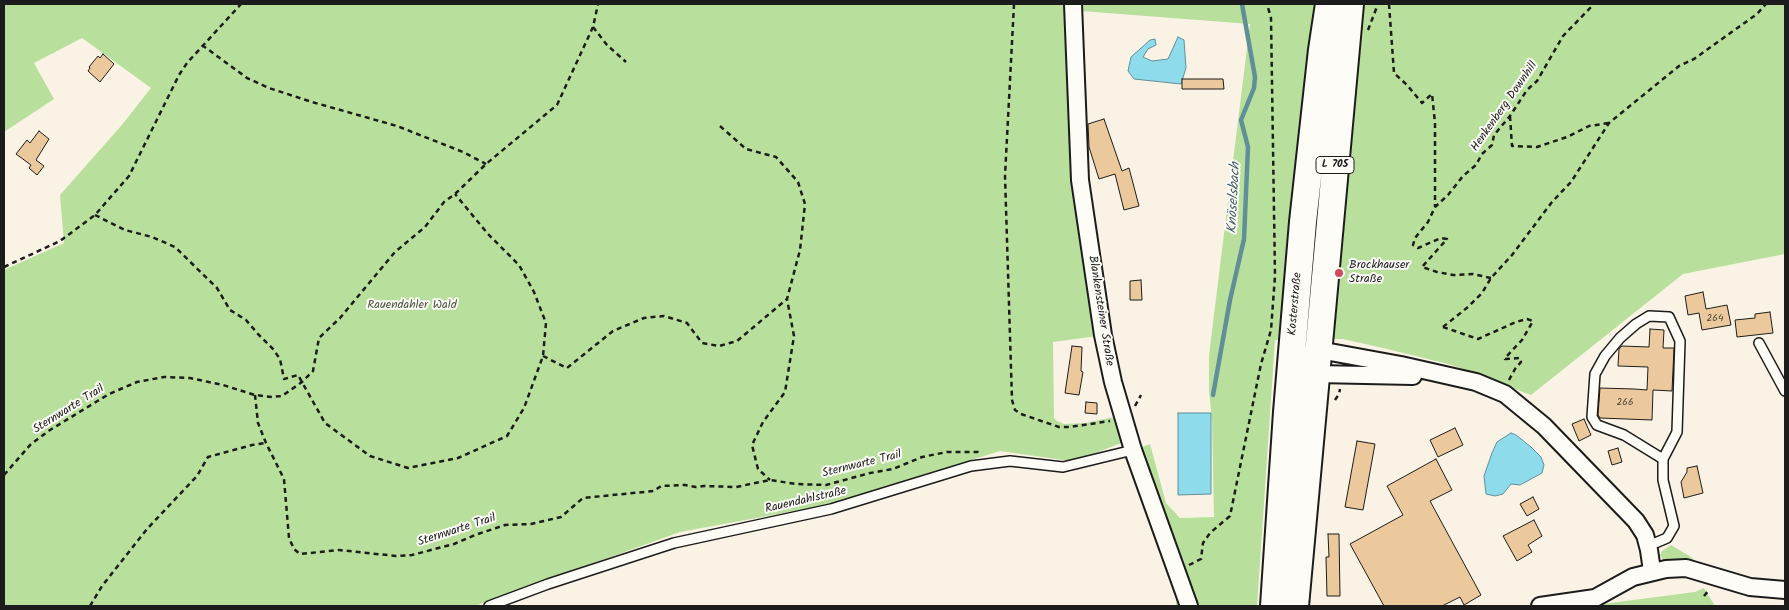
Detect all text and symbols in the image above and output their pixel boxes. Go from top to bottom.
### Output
street label: Henkenberg Downhill [1469,59,1541,155]
road number: L 705 [1316,156,1354,174]
water label: Knöselsbach [1225,162,1245,234]
street label: Blankensteiner Straße [1084,255,1116,367]
place label: Brockhauser Straße [1349,259,1409,287]
marker: Brockhauser Straße [1333,267,1345,279]
street label: Kosterstraße [1286,272,1306,336]
park label: Rauendahler Wald [367,299,457,313]
house number: 264 [1707,313,1723,325]
street label: Sternwarte Trail [31,382,107,438]
house number: 266 [1617,397,1633,409]
street label: Sternwarte Trail [821,448,903,482]
street label: Rauendahlstraße [764,485,848,517]
street label: Sternwarte Trail [416,512,498,550]

